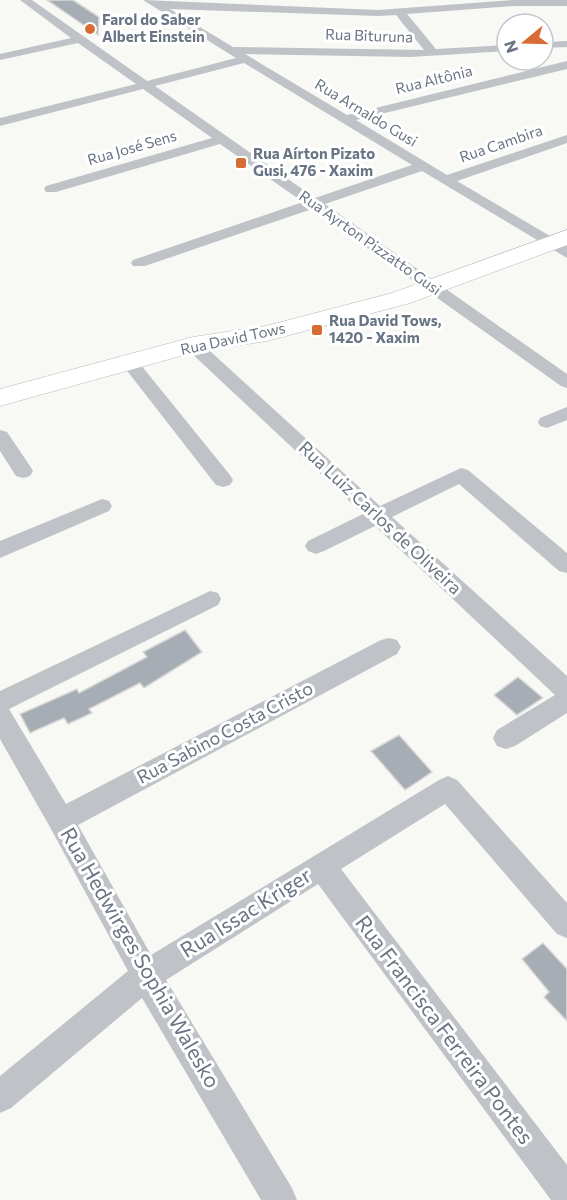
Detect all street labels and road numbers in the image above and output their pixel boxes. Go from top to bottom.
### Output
street label: Rua Bituruna [325,24,413,46]
street label: Rua Altônia [393,61,474,97]
street label: Rua Arnaldo Gusi [312,74,421,150]
street label: Rua Cambira [457,120,545,166]
street label: Rua José Sens [85,126,179,168]
street label: Rua Ayrton Pizzatto Gusi [296,186,445,298]
street label: Rua David Tows [179,318,287,358]
street label: Rua Luiz Carlos de Oliveira [295,436,467,599]
street label: Rua Sabino Costa Cristo [133,676,316,788]
street label: Rua Hedwirges Sophia Walesko [56,823,226,1092]
street label: Rua Issac Kriger [175,862,315,962]
street label: Rua Francisca Ferreira Pontes [351,910,539,1148]

